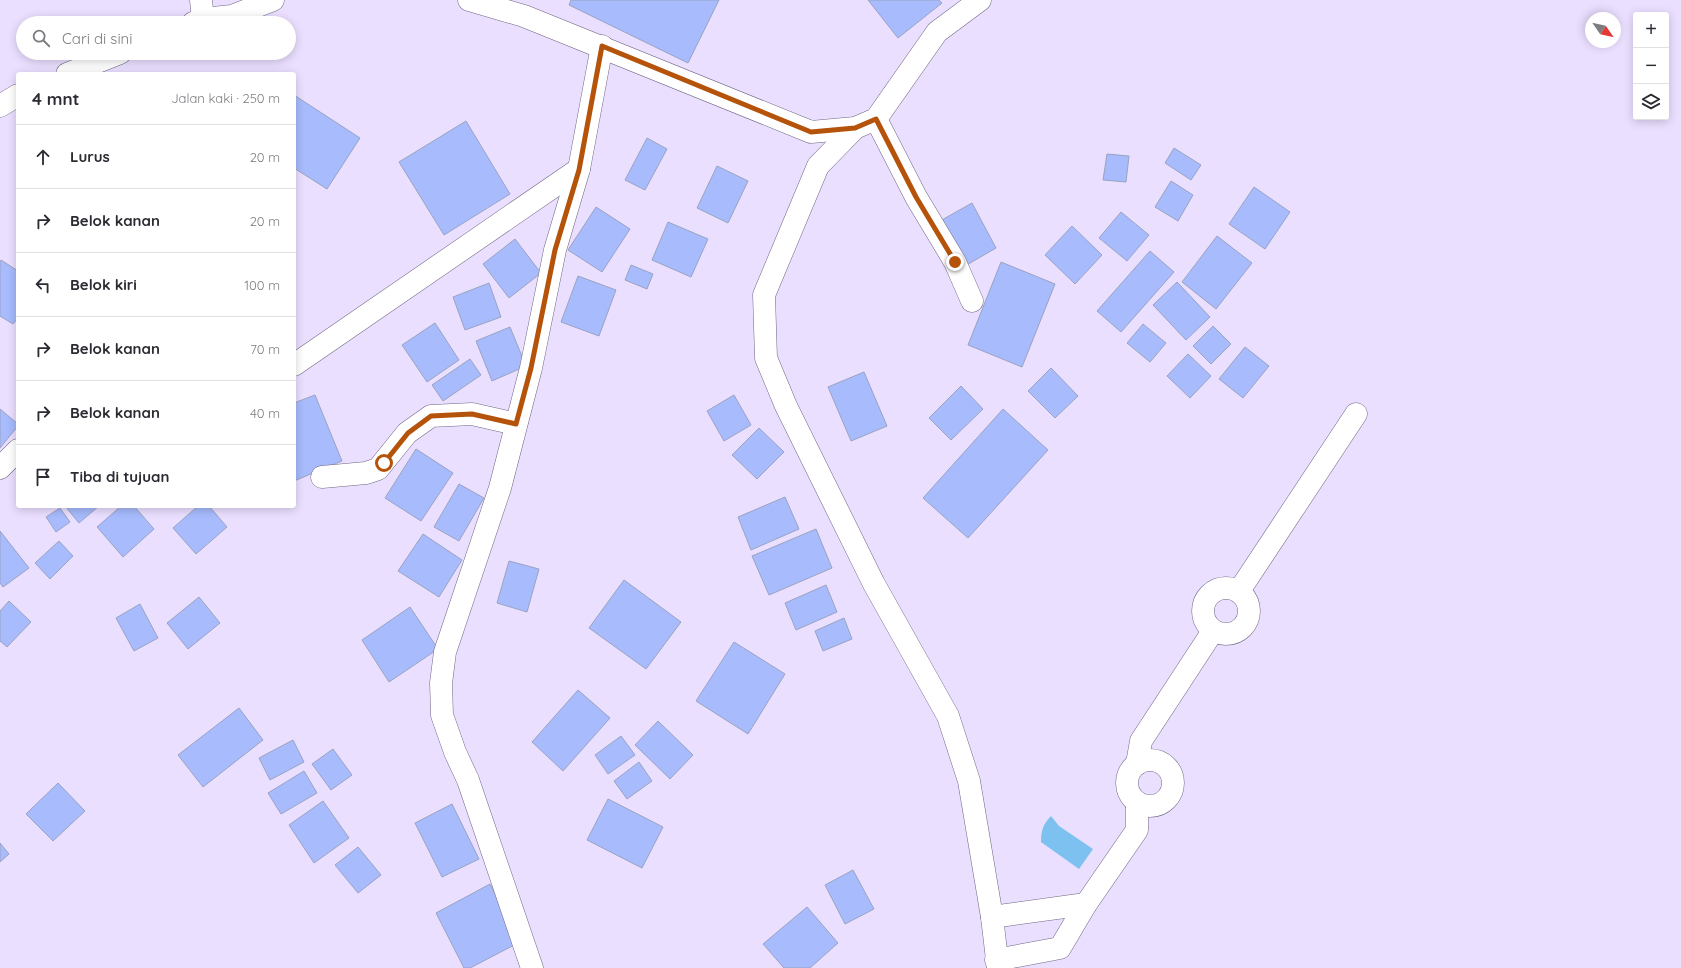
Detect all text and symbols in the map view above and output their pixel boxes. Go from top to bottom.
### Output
north arrow [1585,12,1621,48]
map controls [1633,12,1669,120]
button: + [1633,12,1669,48]
search box [16,16,296,60]
icon: search [30,27,52,49]
text: Cari di sini [62,29,133,48]
button: − [1633,48,1669,84]
button: layers [1633,84,1669,120]
text: 4 mnt [32,88,80,109]
text: Jalan kaki · 250 m [171,90,280,106]
icon: ahead [32,146,54,168]
text: Lurus [70,147,110,166]
text: 20 m [250,149,280,165]
icon: right [32,210,54,232]
text: Belok kanan [70,211,160,230]
text: 20 m [250,213,280,229]
route end [946,253,964,271]
icon: left [32,274,54,296]
text: Belok kiri [70,275,137,294]
text: 100 m [244,277,280,293]
icon: right [32,338,54,360]
text: Belok kanan [70,339,160,358]
text: 70 m [250,341,280,357]
icon: right [32,402,54,424]
text: Belok kanan [70,403,160,422]
text: 40 m [250,405,280,421]
route start [375,454,393,472]
icon: arrive [32,466,54,488]
text: Tiba di tujuan [70,467,169,486]

